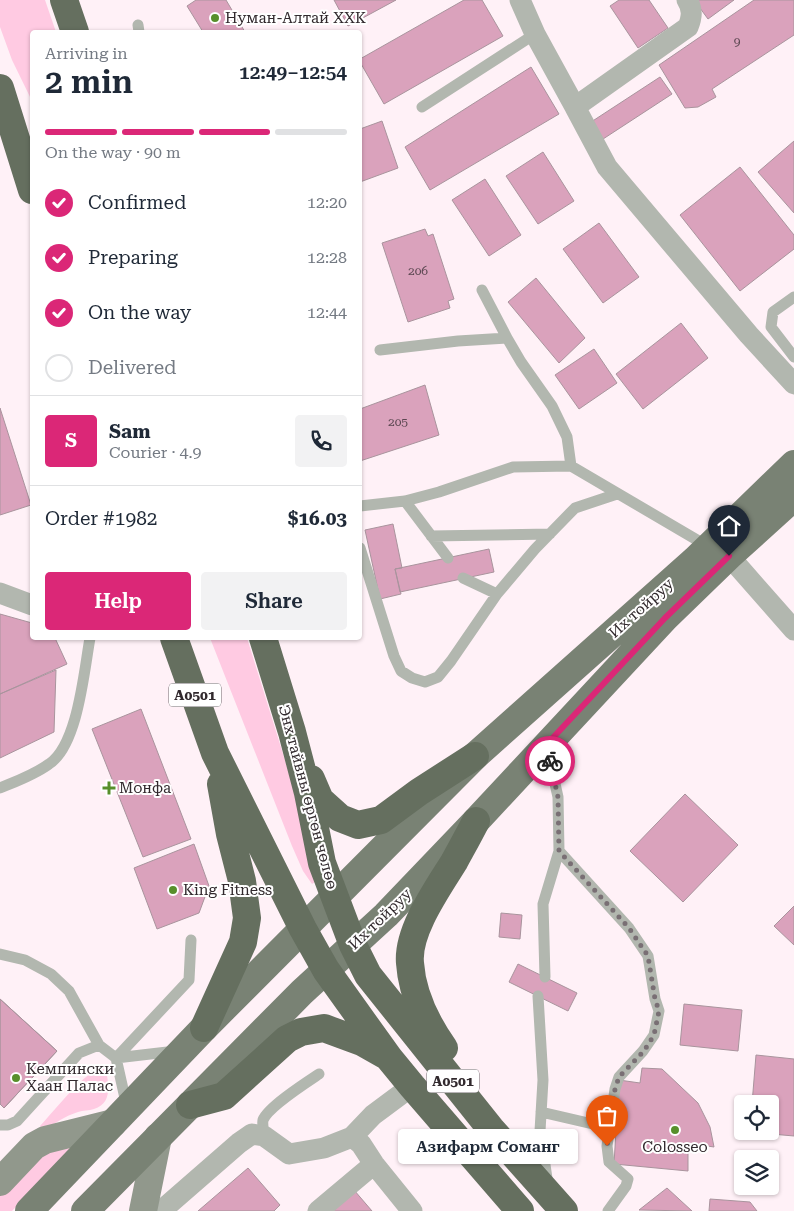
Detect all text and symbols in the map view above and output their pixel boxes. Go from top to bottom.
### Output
place label: Нуман-Алтай ХХК [225,9,366,27]
marker: Нуман-Алтай ХХК [209,12,221,24]
house number: 9 [734,35,741,49]
text: Arriving in [45,44,128,63]
text: 12:49–12:54 [239,61,347,84]
text: 2 min [45,63,133,101]
text: On the way · 90 m [45,143,181,162]
icon: check [45,189,73,217]
text: Confirmed [88,191,186,214]
text: 12:20 [307,193,347,212]
icon: check [45,244,73,272]
text: Preparing [88,246,178,269]
text: 12:28 [307,248,347,267]
house number: 206 [408,264,428,278]
icon: check [45,299,73,327]
text: On the way [88,301,191,324]
text: 12:44 [307,303,347,322]
text: Delivered [88,356,176,379]
button: phone [295,415,347,467]
house number: 205 [388,415,408,429]
text: Sam [109,420,151,443]
text: S [65,429,77,452]
text: Courier · 4.9 [109,443,202,462]
pin [708,505,750,556]
text: Order #1982 [45,507,157,530]
text: $16.03 [288,507,347,530]
icon: home [715,512,743,540]
button: Help [45,572,191,630]
button: Share [201,572,347,630]
street label: Их тойруу [605,574,677,642]
road number: A0501 [169,684,221,706]
street label: Энх тайвны өргөн чөлөө [275,703,341,891]
courier [525,736,575,786]
icon: bike [536,747,564,775]
place label: Монфа [119,779,171,797]
marker: Монфа [103,782,115,794]
place label: King Fitness [183,881,272,899]
marker: King Fitness [167,884,179,896]
street label: Их тойруу [345,884,415,953]
place label: Кемпински Хаан Палас [26,1060,114,1095]
road number: A0501 [427,1070,479,1092]
marker: Кемпински Хаан Палас [10,1072,22,1084]
pin [586,1095,628,1146]
map controls [734,1095,779,1195]
button: locate [734,1095,779,1140]
icon: bag [593,1102,621,1130]
marker: Colosseo [669,1124,681,1136]
callout: Азифарм Соманг [397,1128,577,1164]
text: Азифарм Соманг [416,1137,560,1156]
place label: Colosseo [642,1138,708,1156]
button: layers [734,1150,779,1195]

